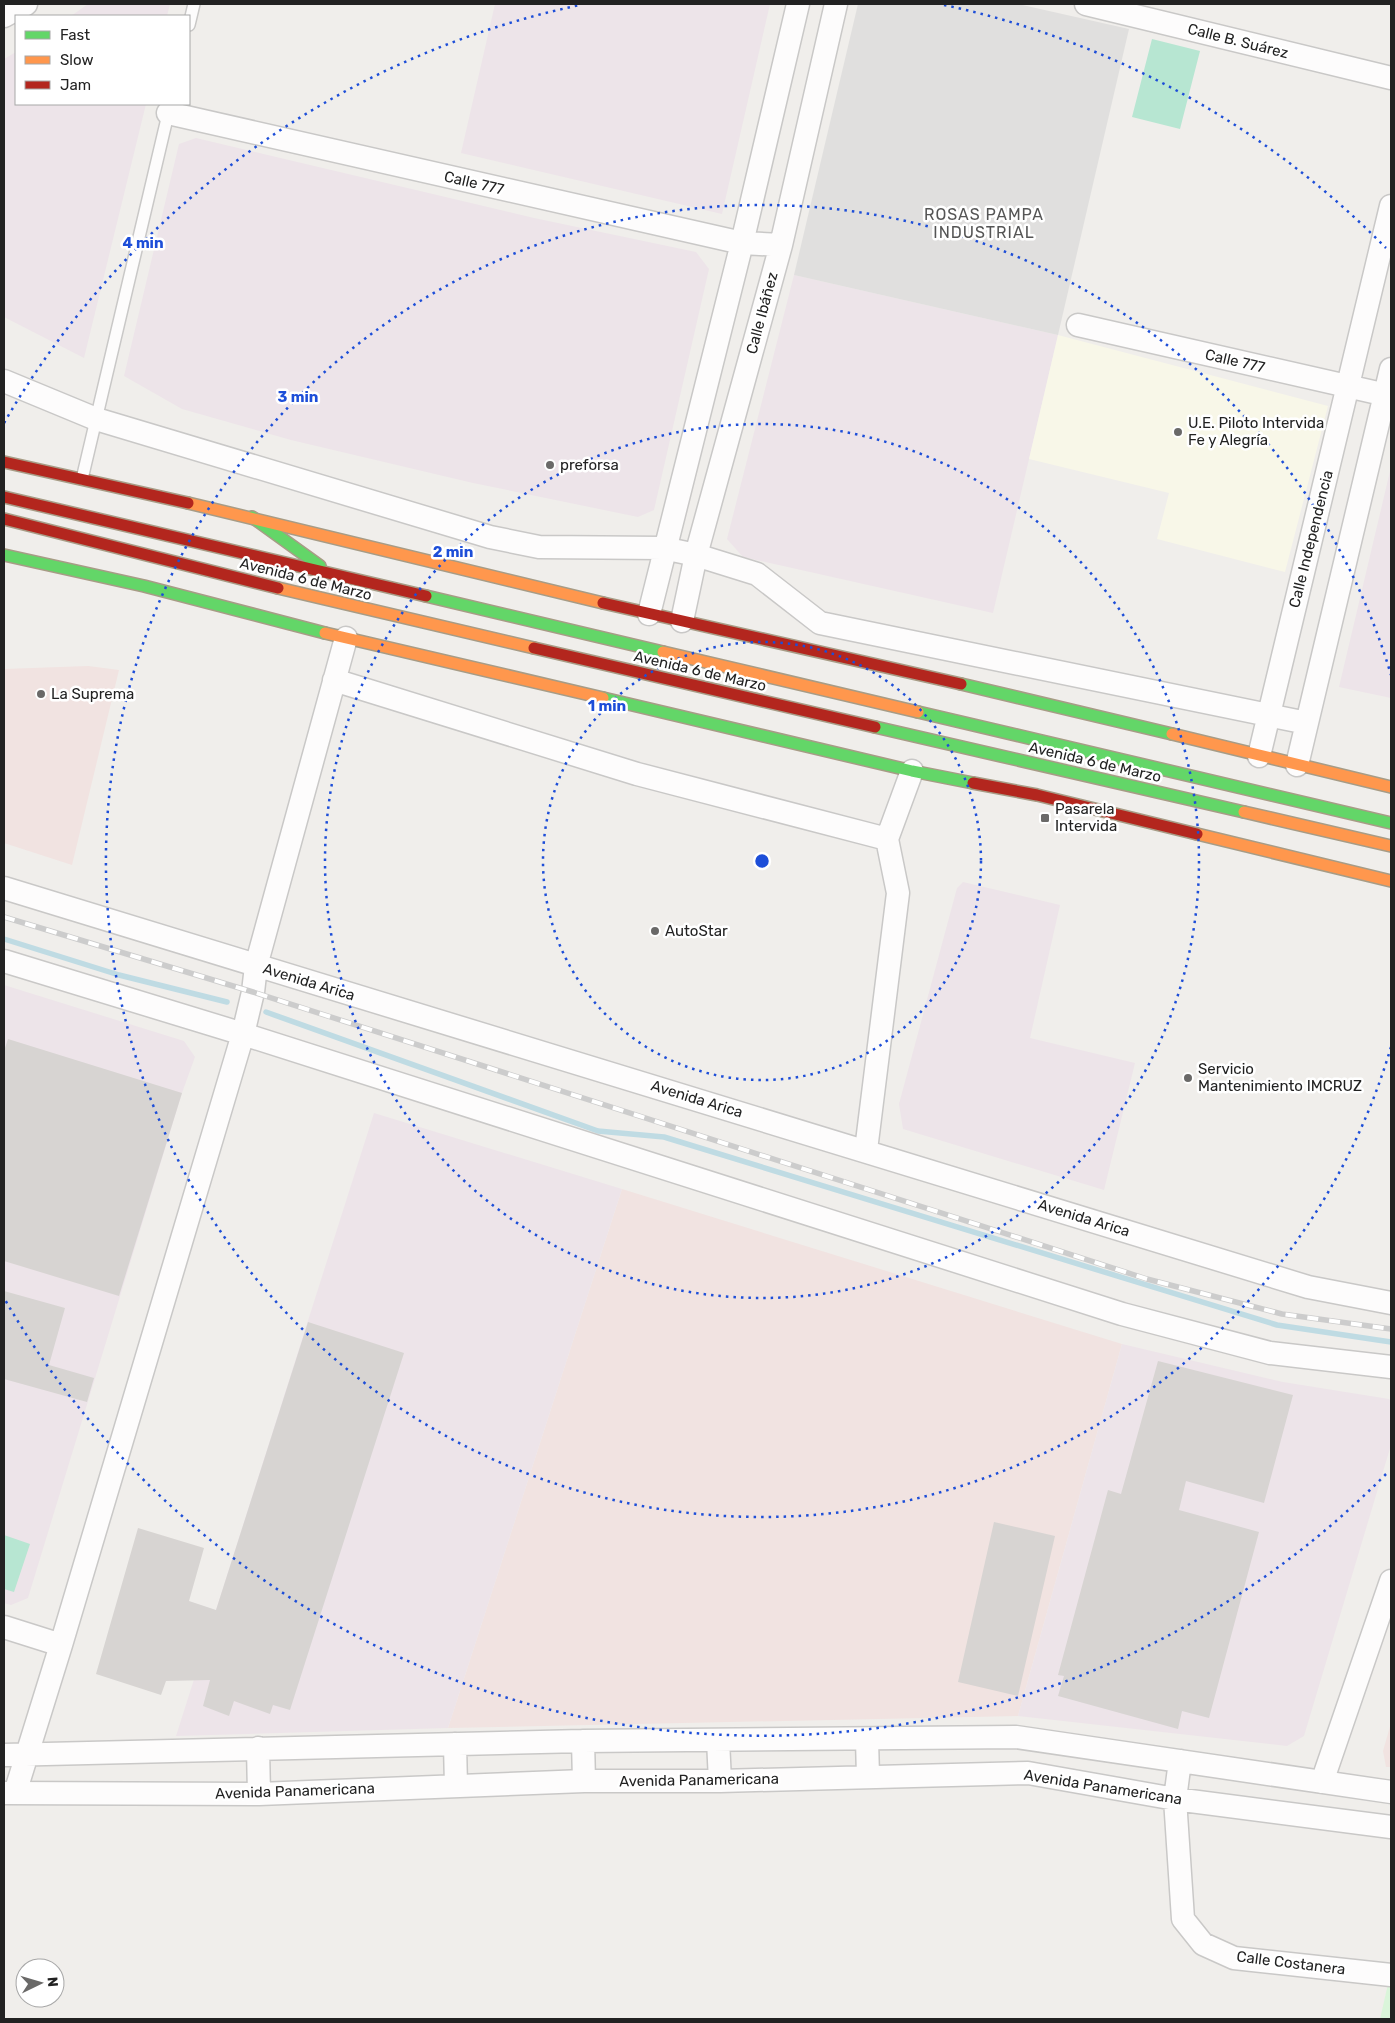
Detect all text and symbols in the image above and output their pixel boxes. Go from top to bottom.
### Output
legend [15,15,190,105]
street label: Calle B. Suárez [1186,20,1291,62]
text: Fast [60,26,90,44]
text: Slow [60,51,93,69]
text: Jam [60,76,91,94]
street label: Calle 777 [442,167,506,199]
district label: ROSAS PAMPA INDUSTRIAL [924,205,1044,242]
text: 4 min [122,234,164,252]
street label: Calle Ibáñez [742,270,782,356]
street label: Calle 777 [1203,345,1267,377]
text: 3 min [278,388,318,406]
place label: U.E. Piloto Intervida Fe y Alegría [1188,414,1324,449]
marker: U.E. Piloto Intervida Fe y Alegría [1172,426,1184,438]
place label: preforsa [560,456,619,474]
marker: preforsa [544,459,556,471]
street label: Calle Independencia [1285,468,1337,610]
text: 2 min [433,543,473,561]
street label: Avenida 6 de Marzo [238,554,374,604]
street label: Avenida 6 de Marzo [632,647,768,695]
place label: La Suprema [51,685,134,703]
marker: La Suprema [35,688,47,700]
text: 1 min [588,697,626,715]
street label: Avenida 6 de Marzo [1027,738,1163,786]
place label: Pasarela Intervida [1055,800,1117,835]
marker: Pasarela Intervida [1039,812,1051,824]
centre of rings [753,852,771,870]
place label: AutoStar [665,922,728,940]
marker: AutoStar [649,925,661,937]
street label: Avenida Arica [261,959,357,1005]
place label: Servicio Mantenimiento IMCRUZ [1198,1060,1362,1095]
marker: Servicio Mantenimiento IMCRUZ [1182,1072,1194,1084]
street label: Avenida Arica [649,1076,745,1122]
street label: Avenida Arica [1036,1195,1132,1241]
street label: Avenida Panamericana [1023,1766,1183,1808]
street label: Avenida Panamericana [619,1770,779,1790]
street label: Avenida Panamericana [215,1779,375,1803]
street label: Calle Costanera [1236,1947,1346,1979]
north arrow [15,1958,65,2008]
text: N [44,1976,61,1988]

